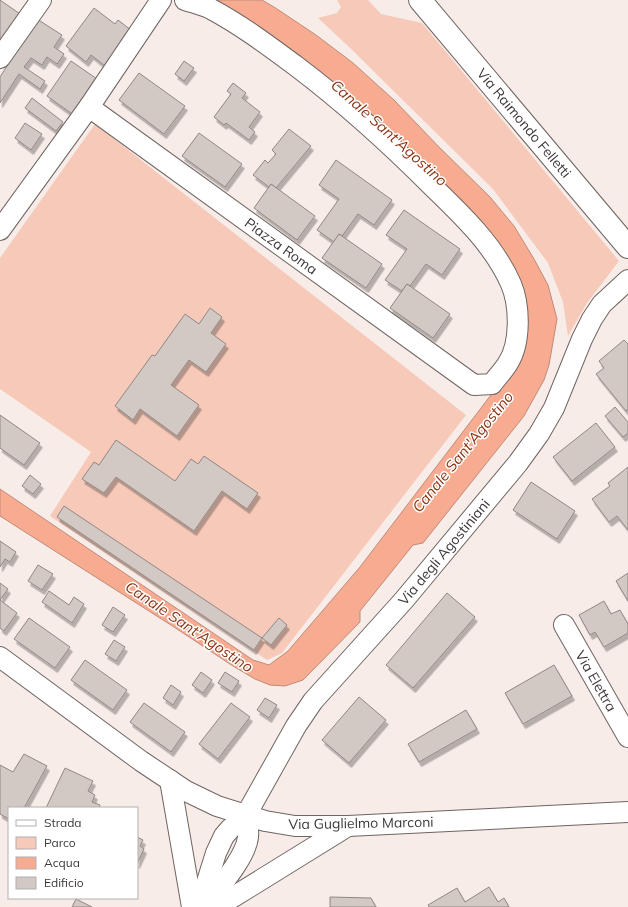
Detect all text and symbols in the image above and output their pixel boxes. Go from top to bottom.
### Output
street label: Via Raimondo Felletti [473,65,575,181]
water label: Canale Sant'Agostino [327,75,452,190]
street label: Piazza Roma [241,214,321,278]
water label: Canale Sant'Agostino [408,387,518,516]
street label: Via degli Agostiniani [394,495,494,609]
water label: Canale Sant'Agostino [122,577,257,677]
street label: Via Elettra [571,647,621,715]
legend [8,807,138,899]
street label: Via Guglielmo Marconi [288,813,434,833]
text: Strada [44,815,82,830]
text: Parco [44,835,76,850]
text: Acqua [44,855,80,870]
text: Edificio [44,875,84,890]

